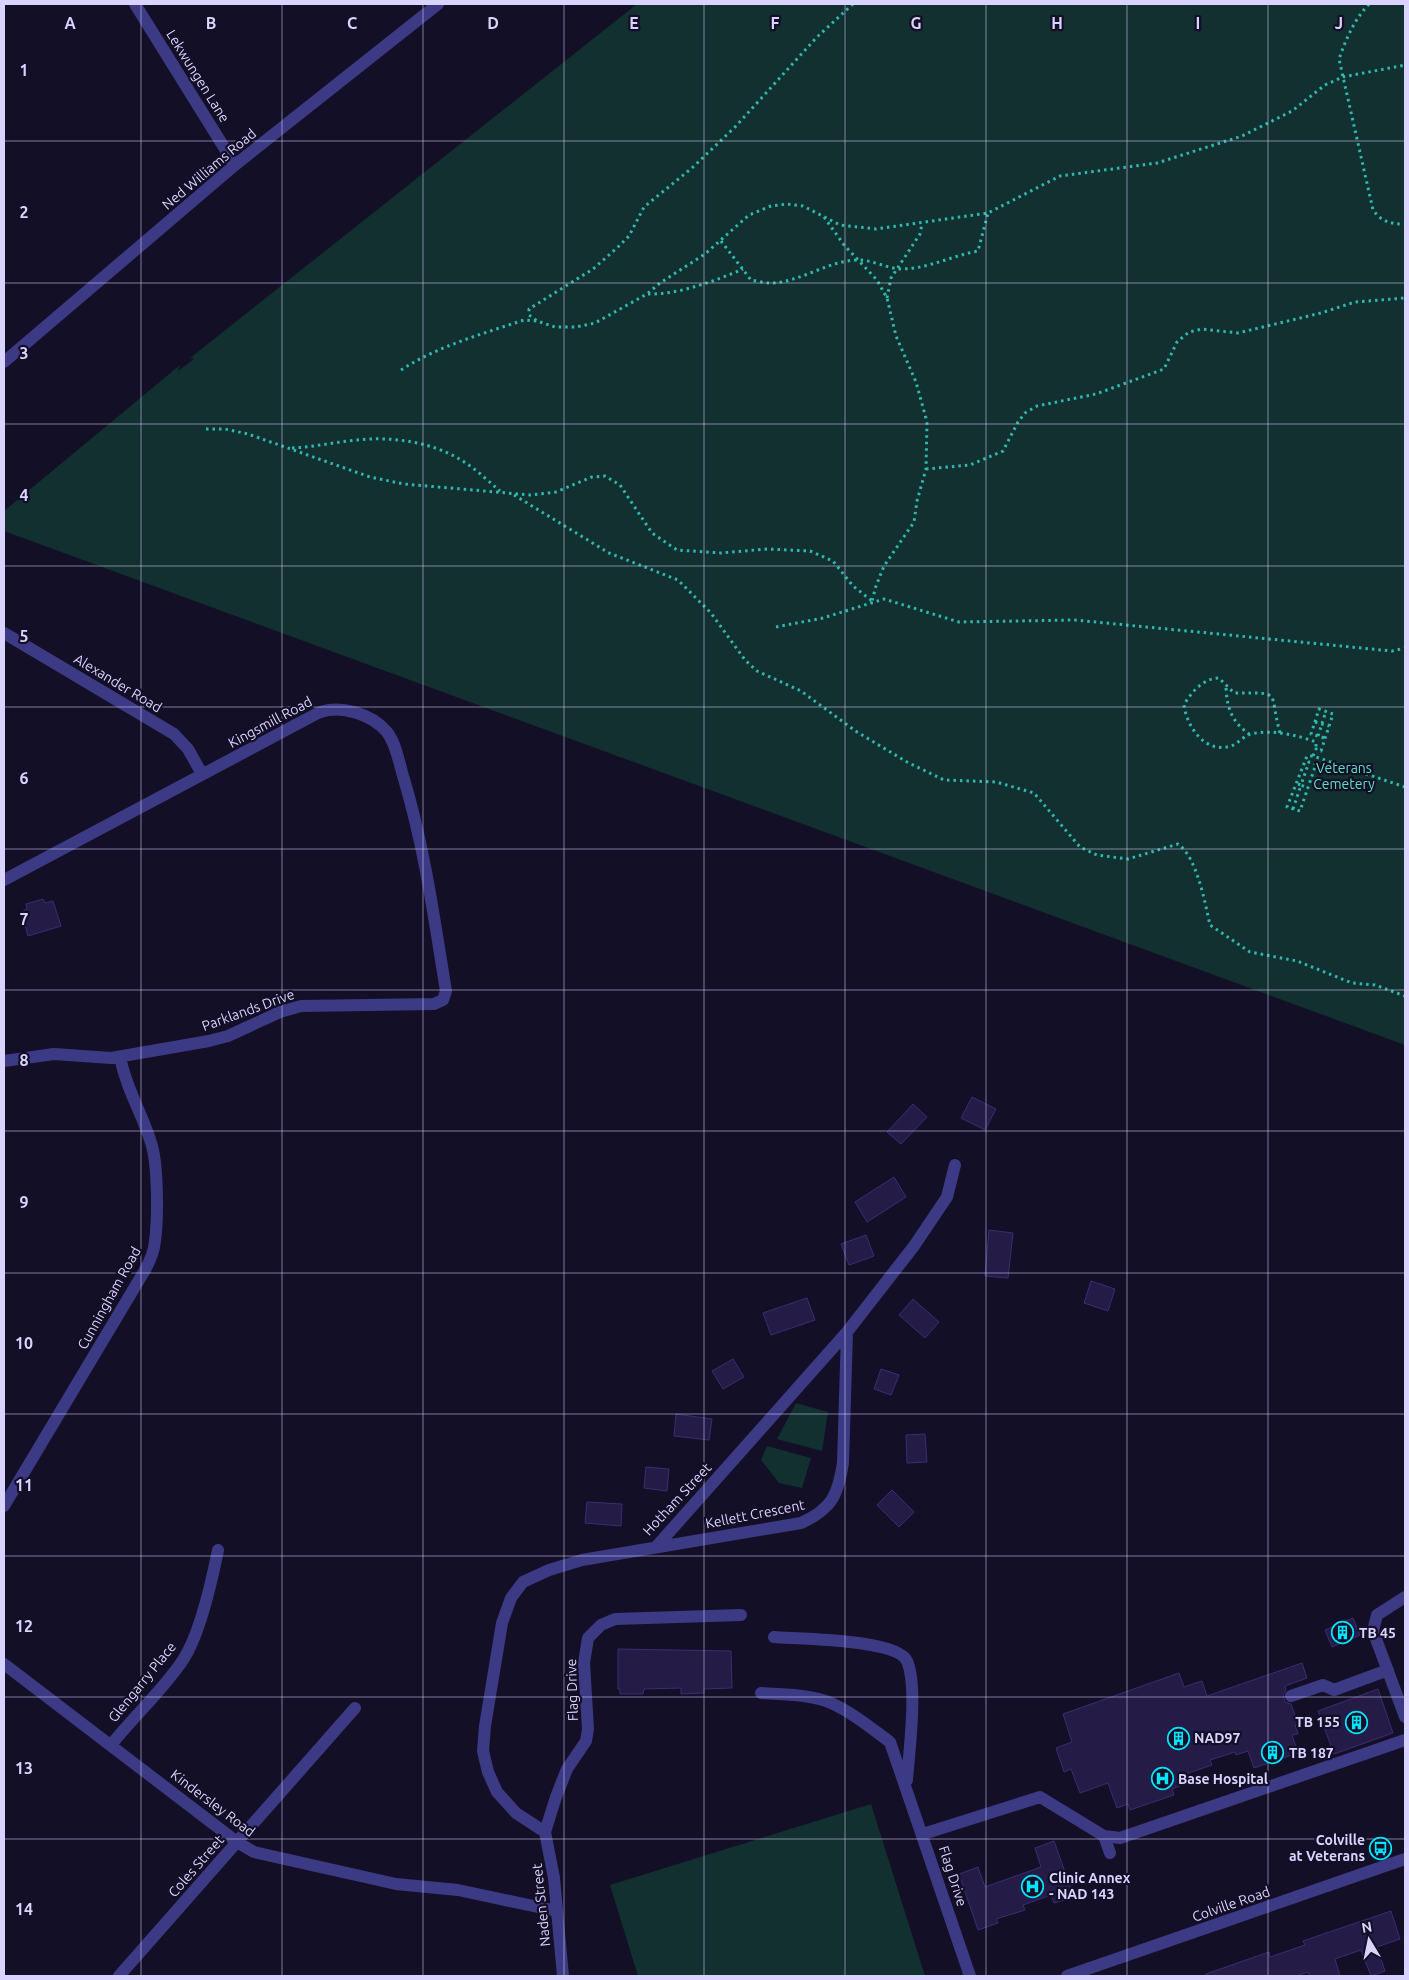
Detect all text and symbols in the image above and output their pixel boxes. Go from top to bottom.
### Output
text: A [64,14,76,32]
text: B [206,14,216,32]
text: C [347,14,357,32]
text: D [487,14,499,32]
text: E [629,14,639,32]
text: F [771,14,780,32]
text: G [910,14,922,32]
text: H [1051,14,1063,32]
text: I [1196,14,1200,32]
text: J [1335,14,1343,32]
street label: Lekwungen Lane [163,27,233,125]
text: 1 [19,61,29,79]
street label: Ned Williams Road [159,125,259,213]
text: 2 [19,203,29,221]
text: 3 [19,344,29,362]
text: 4 [19,486,29,504]
text: 5 [19,627,29,645]
street label: Alexander Road [71,651,165,715]
street label: Kingsmill Road [225,693,315,751]
park label: Veterans Cemetery [1313,760,1375,792]
text: 6 [19,769,29,787]
text: 7 [19,910,29,928]
street label: Parklands Drive [200,986,296,1034]
text: 8 [19,1051,29,1069]
text: 9 [19,1193,29,1211]
street label: Cunningham Road [74,1244,144,1352]
text: 10 [15,1334,33,1352]
street label: Hotham Street [639,1459,715,1538]
text: 11 [15,1476,33,1494]
street label: Kellett Crescent [704,1496,806,1531]
text: 12 [15,1617,33,1635]
building icon: TB 45 [1331,1621,1355,1645]
place label: TB 45 [1359,1625,1396,1641]
street label: Glengarry Place [105,1639,179,1725]
street label: Flag Drive [563,1658,581,1722]
building icon: TB 155 [1344,1710,1368,1734]
place label: TB 155 [1295,1714,1340,1730]
building icon: NAD97 [1166,1726,1190,1750]
place label: NAD97 [1194,1730,1240,1746]
building icon: TB 187 [1261,1741,1285,1765]
place label: TB 187 [1289,1745,1334,1761]
text: 13 [15,1759,33,1777]
street label: Kindersley Road [168,1766,258,1840]
hospital icon: Base Hospital [1150,1767,1174,1791]
place label: Base Hospital [1178,1771,1268,1787]
street label: Coles Street [165,1832,227,1900]
place label: Colville at Veterans [1289,1832,1365,1864]
bus stop icon: Colville at Veterans [1369,1836,1393,1860]
street label: Flag Drive [936,1844,970,1908]
street label: Naden Street [529,1862,553,1947]
place label: Clinic Annex - NAD 143 [1049,1870,1131,1902]
hospital icon: Clinic Annex - NAD 143 [1021,1874,1045,1898]
street label: Colville Road [1190,1883,1272,1925]
text: 14 [15,1900,33,1918]
north arrow [1344,1915,1394,1965]
text: N [1360,1918,1373,1936]

